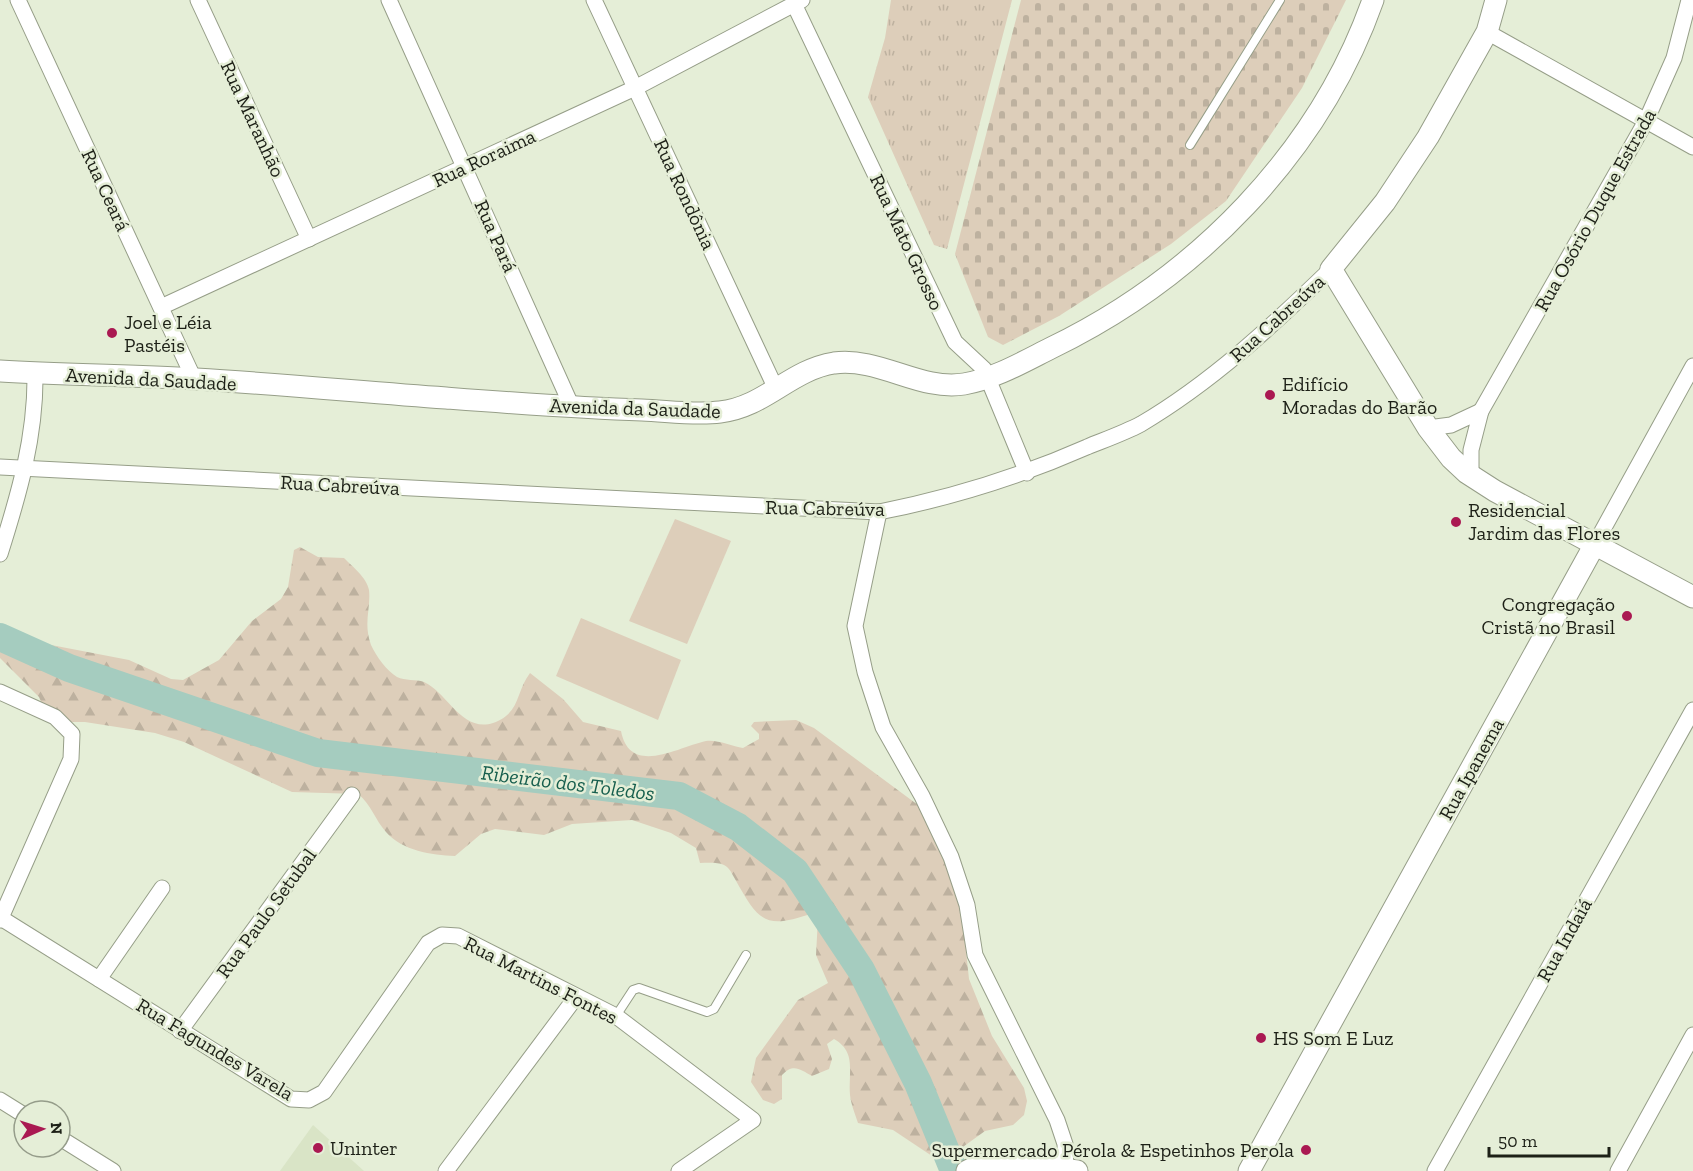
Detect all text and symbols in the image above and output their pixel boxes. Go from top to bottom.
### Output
street label: Rua Maranhão [216,57,290,181]
street label: Rua Osório Duque Estrada [1529,104,1661,316]
street label: Rua Roraima [429,124,540,192]
street label: Rua Rondônia [649,135,721,254]
street label: Rua Ceará [77,145,136,235]
street label: Rua Mato Grosso [865,170,949,314]
street label: Rua Pará [469,196,523,276]
street label: Rua Cabreúva [1225,269,1330,367]
place label: Joel e Léia Pastéis [124,310,212,357]
marker: Joel e Léia Pastéis [105,326,119,340]
street label: Avenida da Saudade [65,363,237,395]
place label: Edifício Moradas do Barão [1282,372,1437,419]
marker: Edifício Moradas do Barão [1263,388,1277,402]
street label: Avenida da Saudade [549,393,721,423]
street label: Rua Cabreúva [280,470,401,500]
street label: Rua Cabreúva [765,495,885,521]
place label: Residencial Jardim das Flores [1468,498,1620,545]
marker: Residencial Jardim das Flores [1449,515,1463,529]
place label: Congregação Cristã no Brasil [1482,592,1615,639]
marker: Congregação Cristã no Brasil [1620,609,1634,623]
street label: Rua Ipanema [1433,714,1509,824]
water label: Ribeirão dos Toledos [480,759,656,806]
street label: Rua Paulo Setubal [211,843,321,983]
street label: Rua Indaiá [1531,894,1597,986]
street label: Rua Martins Fontes [460,931,622,1029]
street label: Rua Fagundes Varela [132,993,298,1106]
place label: HS Som E Luz [1273,1026,1394,1050]
marker: HS Som E Luz [1254,1031,1268,1045]
north arrow [12,1099,72,1159]
scale bar [1489,1120,1609,1158]
text: N [47,1122,66,1135]
text: 50 m [1498,1130,1538,1152]
place label: Uninter [330,1136,398,1160]
place label: Supermercado Pérola & Espetinhos Perola [932,1138,1294,1162]
marker: Uninter [311,1141,325,1155]
marker: Supermercado Pérola & Espetinhos Perola [1299,1143,1313,1157]

